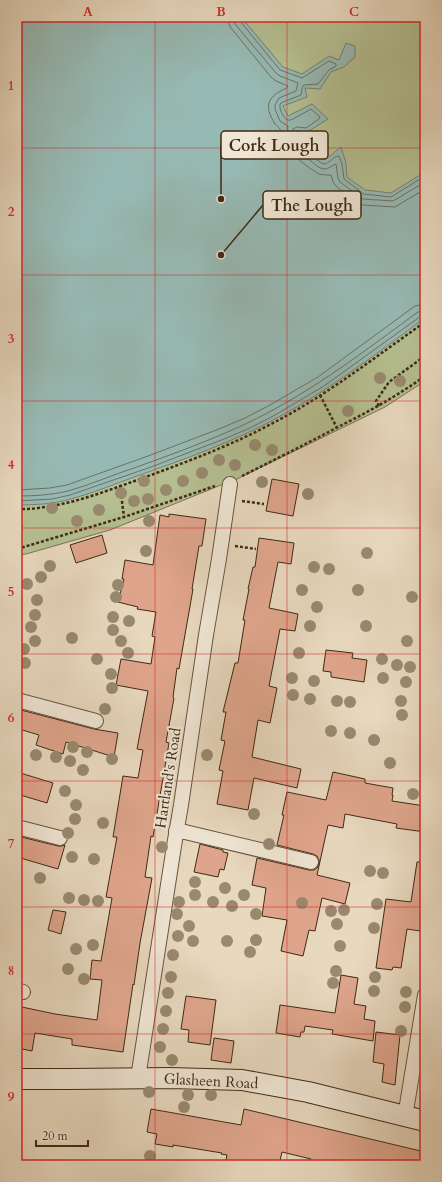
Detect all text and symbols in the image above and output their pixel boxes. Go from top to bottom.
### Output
text: A [83,3,93,21]
text: B [216,3,226,21]
text: C [349,3,359,21]
text: 1 [8,77,14,95]
callout: Cork Lough [221,131,328,159]
text: Cork Lough [229,135,319,157]
callout: The Lough [263,191,361,219]
text: The Lough [271,195,353,217]
text: 2 [8,203,15,221]
text: 3 [8,330,15,348]
text: 4 [8,456,15,474]
text: 5 [8,583,14,601]
text: 6 [8,709,15,727]
street label: Hartland's Road [150,726,186,830]
text: 7 [8,835,15,853]
text: 8 [8,962,14,980]
street label: Glasheen Road [163,1069,259,1093]
text: 9 [8,1088,15,1106]
scale bar [36,1122,88,1148]
text: 20 m [42,1128,69,1144]

